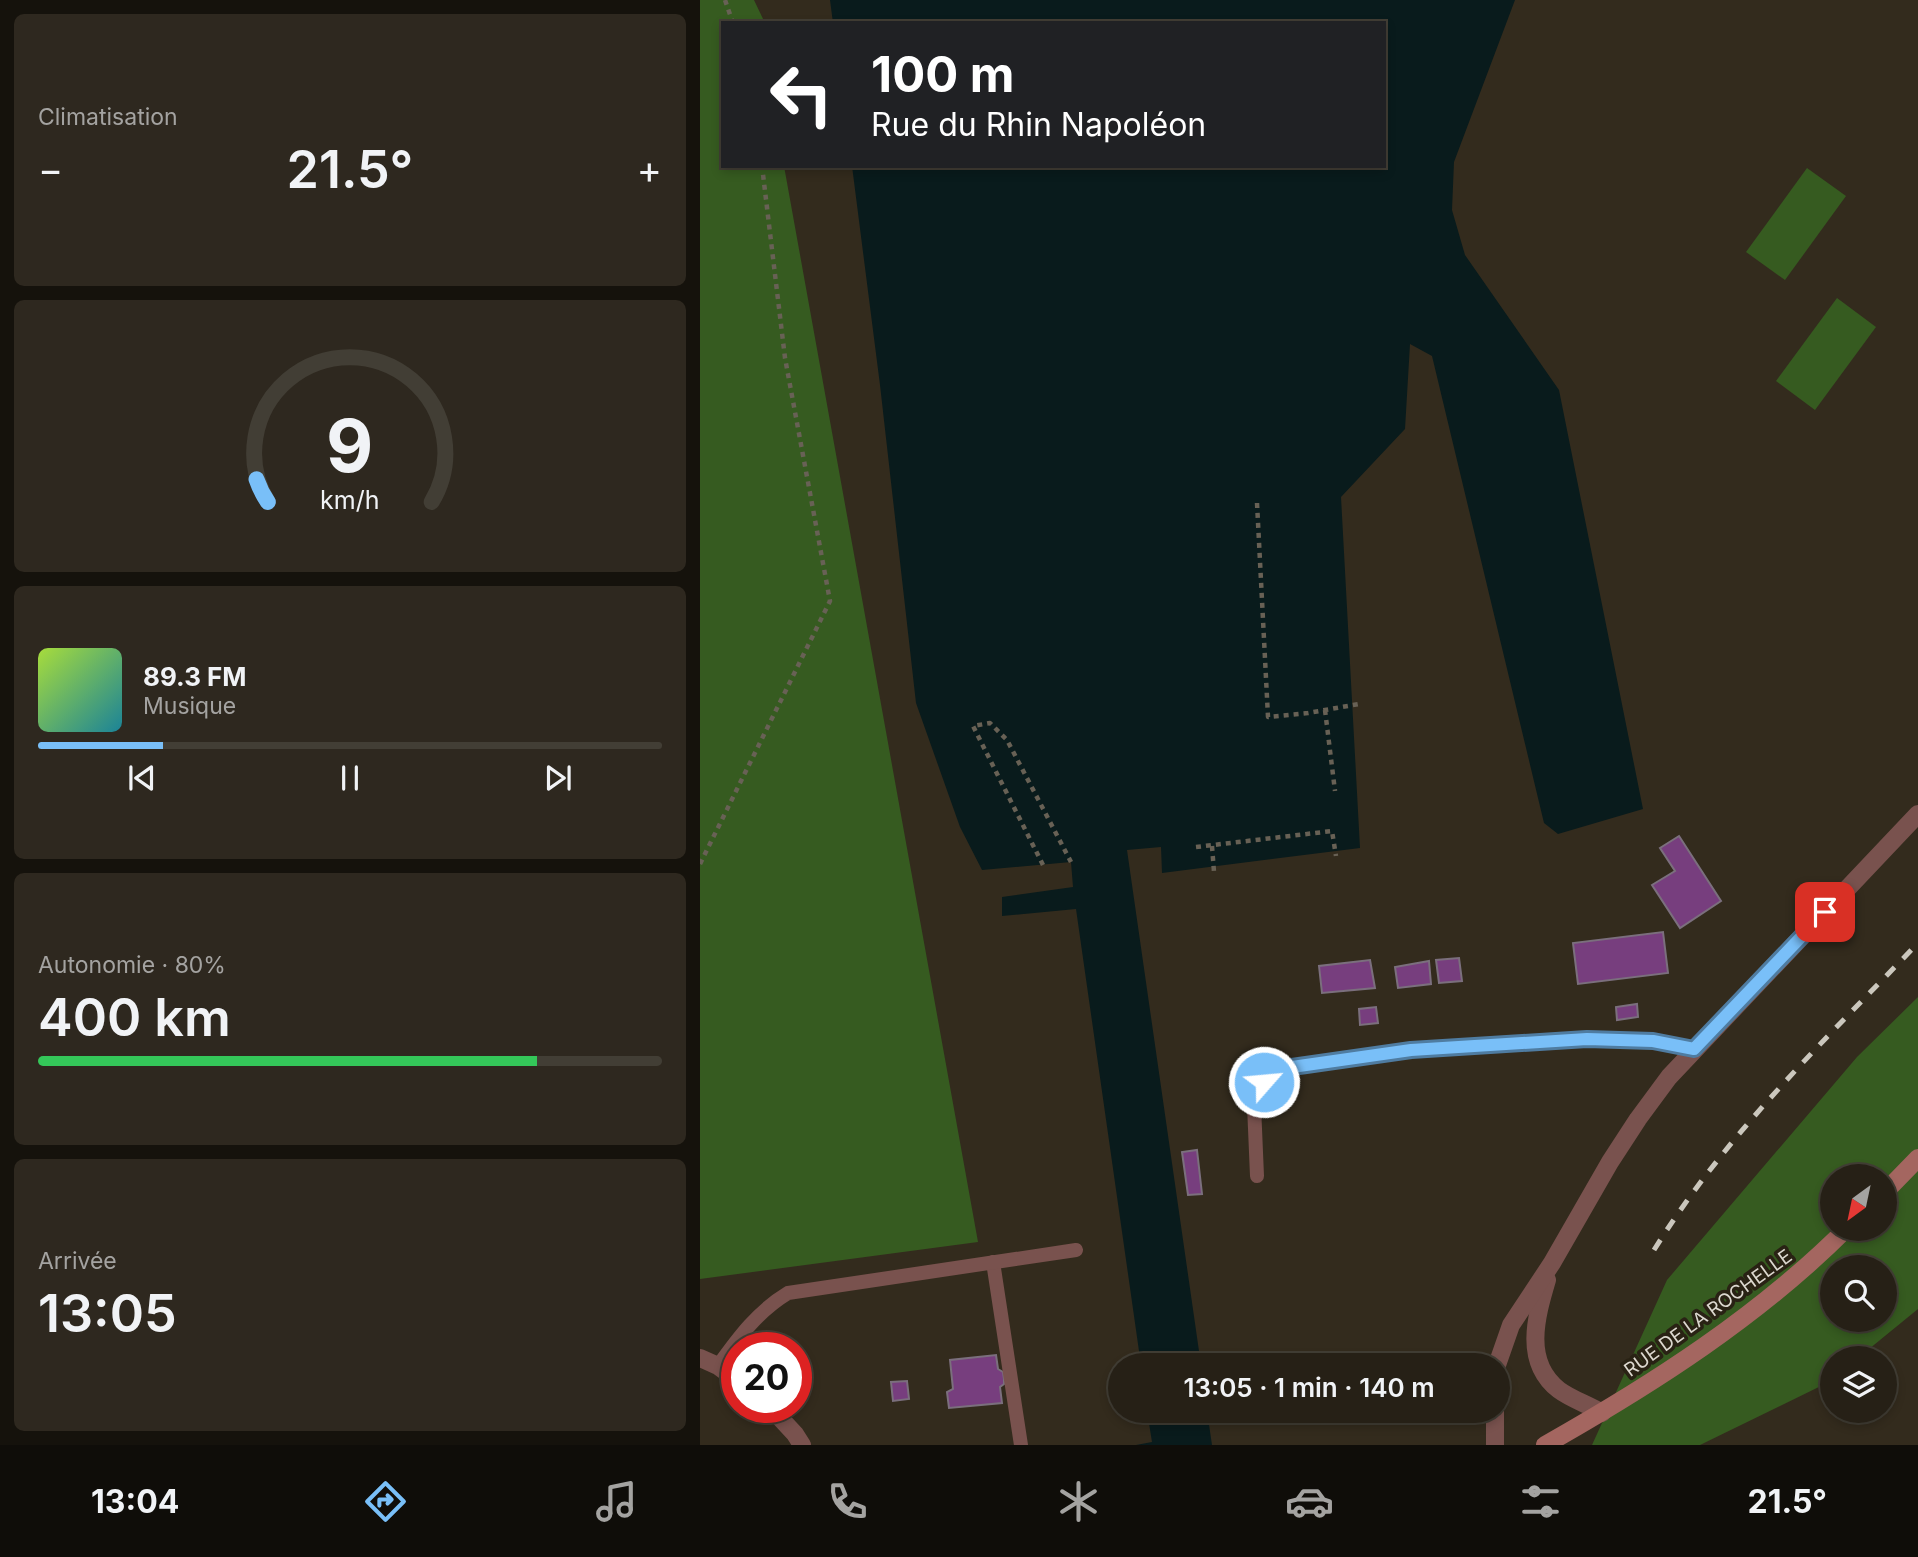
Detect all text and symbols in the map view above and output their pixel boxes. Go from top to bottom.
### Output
text: 100 m [871,45,1015,104]
icon: left [756,49,847,140]
text: Climatisation [38,103,178,131]
text: Rue du Rhin Napoléon [871,105,1206,144]
text: 21.5° [287,138,413,201]
text: − [38,146,63,192]
text: + [637,146,662,192]
text: 9 [326,402,374,491]
text: km/h [320,485,380,515]
text: 89.3 FM [143,661,247,692]
text: Musique [143,692,236,720]
icon: previous [123,759,161,797]
icon: pause [331,759,369,797]
icon: next [539,759,577,797]
pin [1795,882,1855,942]
icon: arrive [1806,893,1844,931]
text: Autonomie · 80% [38,951,226,979]
text: 400 km [38,986,231,1049]
position arrow [1227,1045,1301,1119]
north arrow [1820,1164,1897,1241]
map controls [1820,1164,1897,1423]
street label: RUE DE LA ROCHELLE [1620,1244,1796,1382]
text: Arrivée [38,1247,117,1275]
button: search [1820,1255,1897,1332]
text: 13:05 [38,1282,177,1345]
speed limit sign: 20 [721,1332,812,1423]
button: layers [1820,1346,1897,1423]
text: 13:05 · 1 min · 140 m [1183,1372,1435,1403]
icon: directions [361,1477,410,1526]
icon: music [592,1477,641,1526]
icon: phone [823,1477,872,1526]
icon: climate [1054,1477,1103,1526]
icon: car [1285,1477,1334,1526]
icon: filters [1516,1477,1565,1526]
text: 13:04 [91,1482,179,1521]
text: 21.5° [1747,1482,1827,1521]

